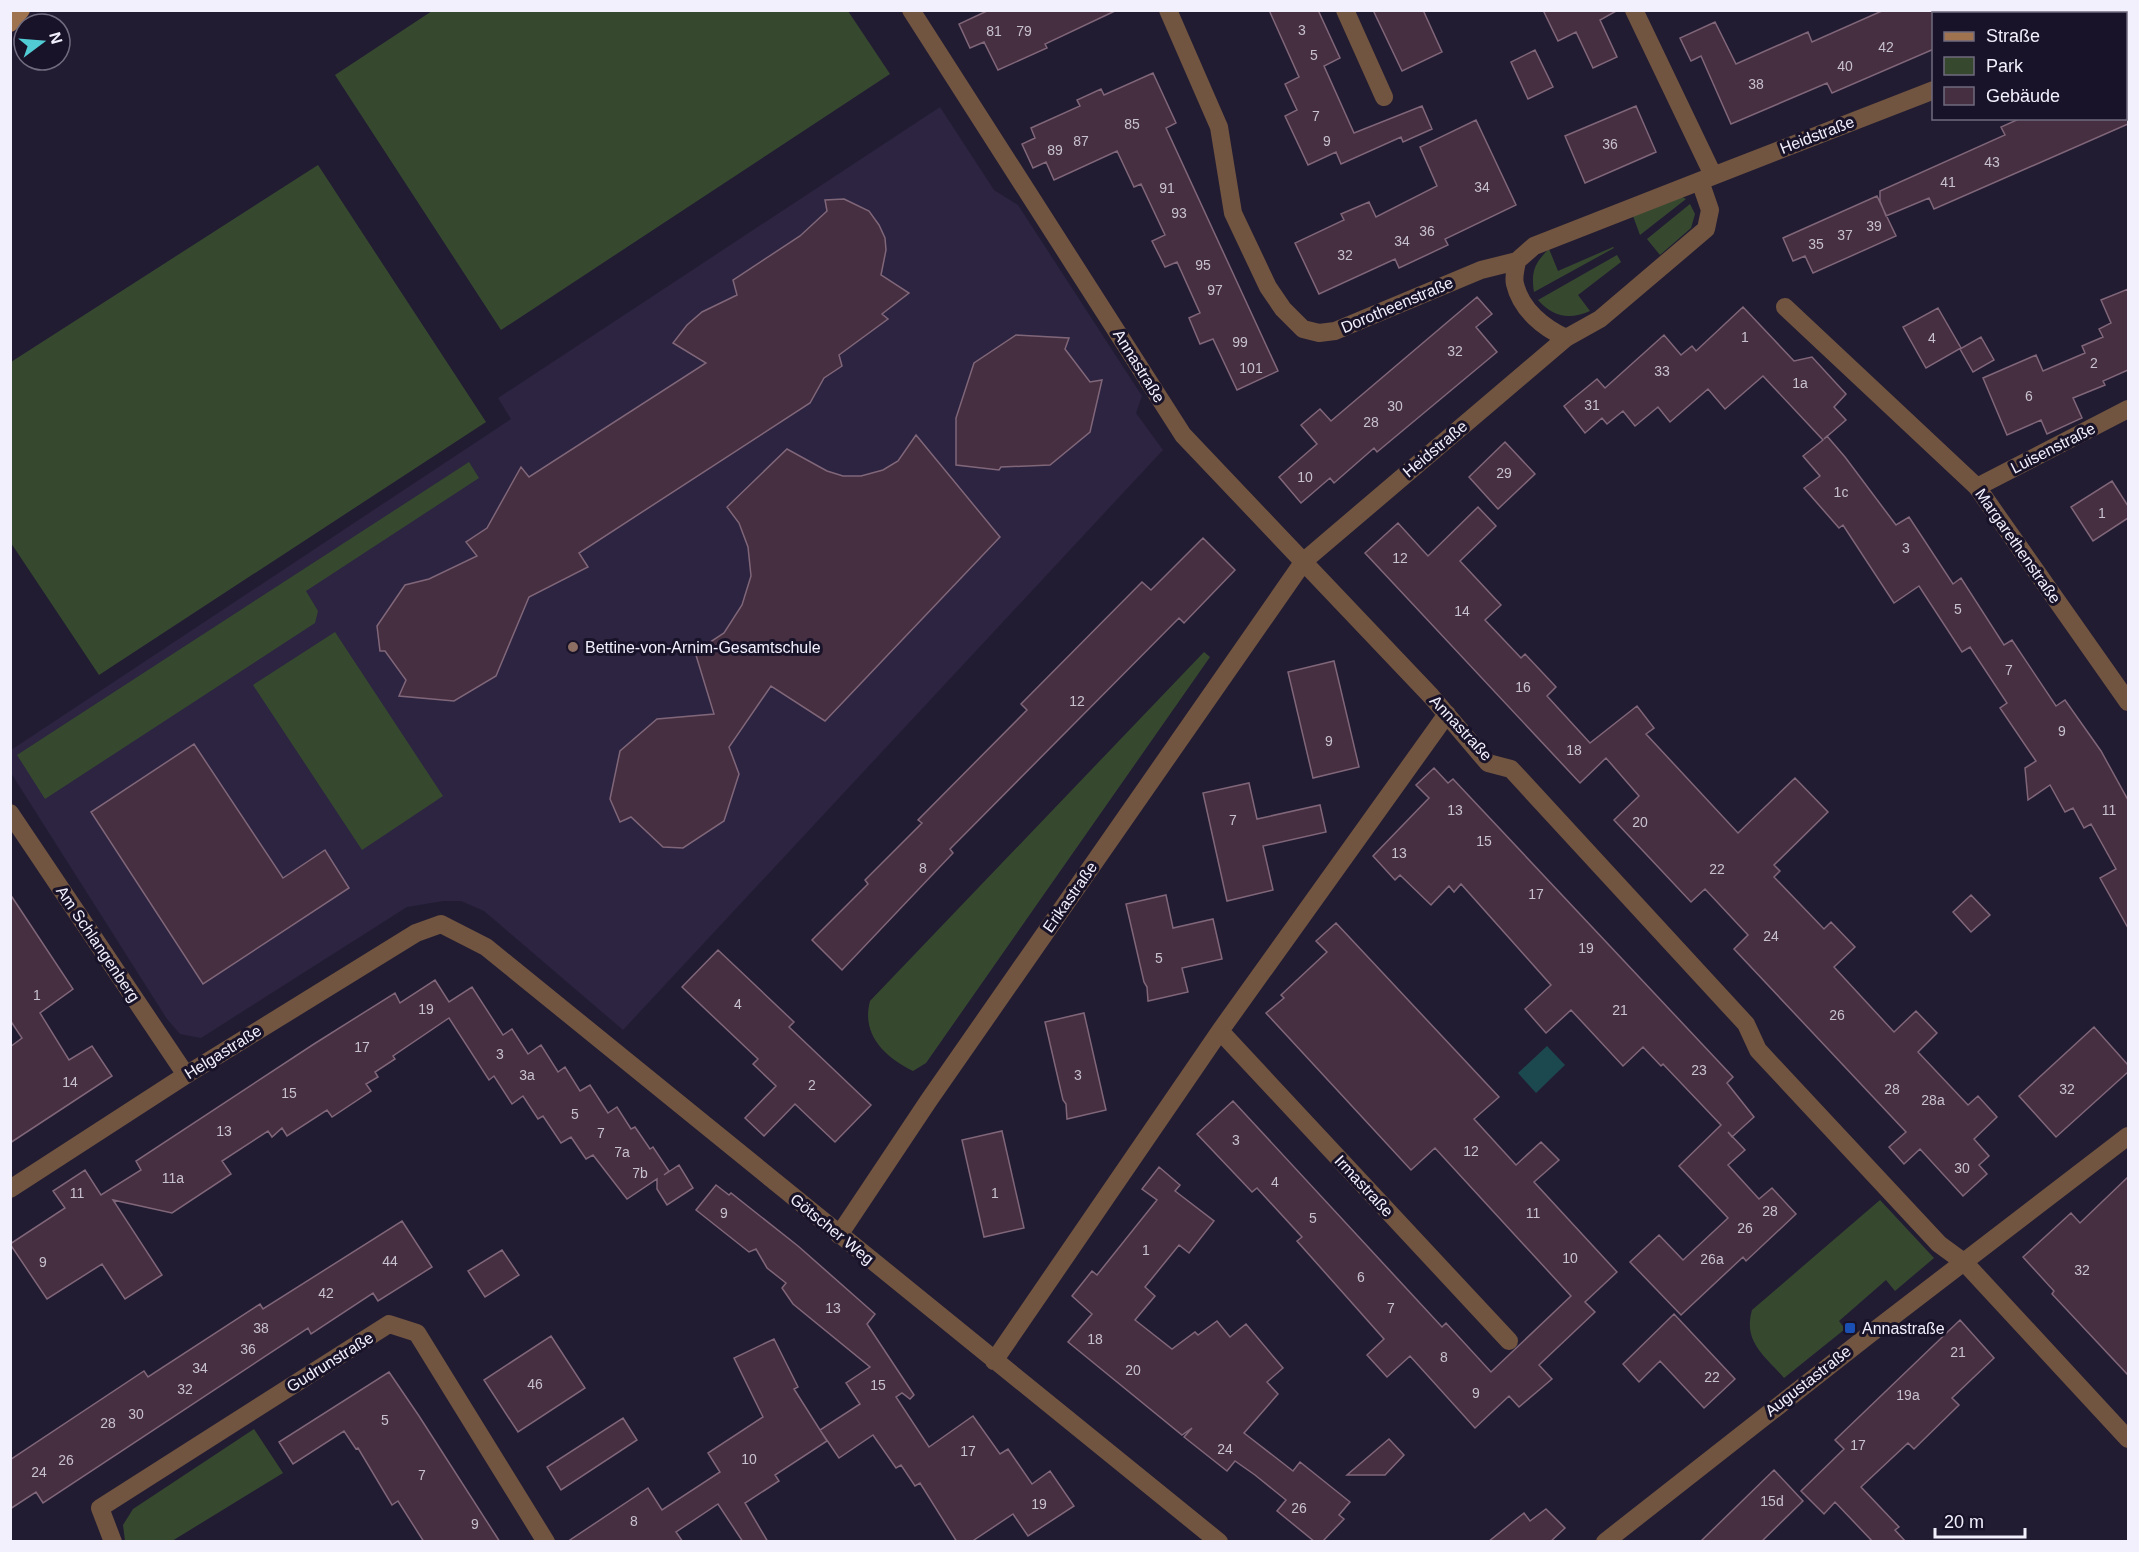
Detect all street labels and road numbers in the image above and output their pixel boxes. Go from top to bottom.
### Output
street label: Heidstraße [1777,113,1857,157]
street label: Dorotheenstraße [1338,274,1456,336]
street label: Annastraße [1110,326,1168,406]
street label: Heidstraße [1400,417,1471,481]
street label: Luisenstraße [2008,419,2098,477]
street label: Margarethenstraße [1972,485,2064,607]
street label: Annastraße [1427,692,1495,764]
street label: Erikastraße [1040,859,1100,935]
street label: Am Schlangenberg [53,883,143,1005]
street label: Helgastraße [182,1022,265,1082]
street label: Irmastraße [1331,1152,1397,1220]
street label: Götscher Weg [787,1190,877,1268]
street label: Gudrunstraße [284,1329,376,1395]
street label: Augustastraße [1762,1342,1854,1420]

